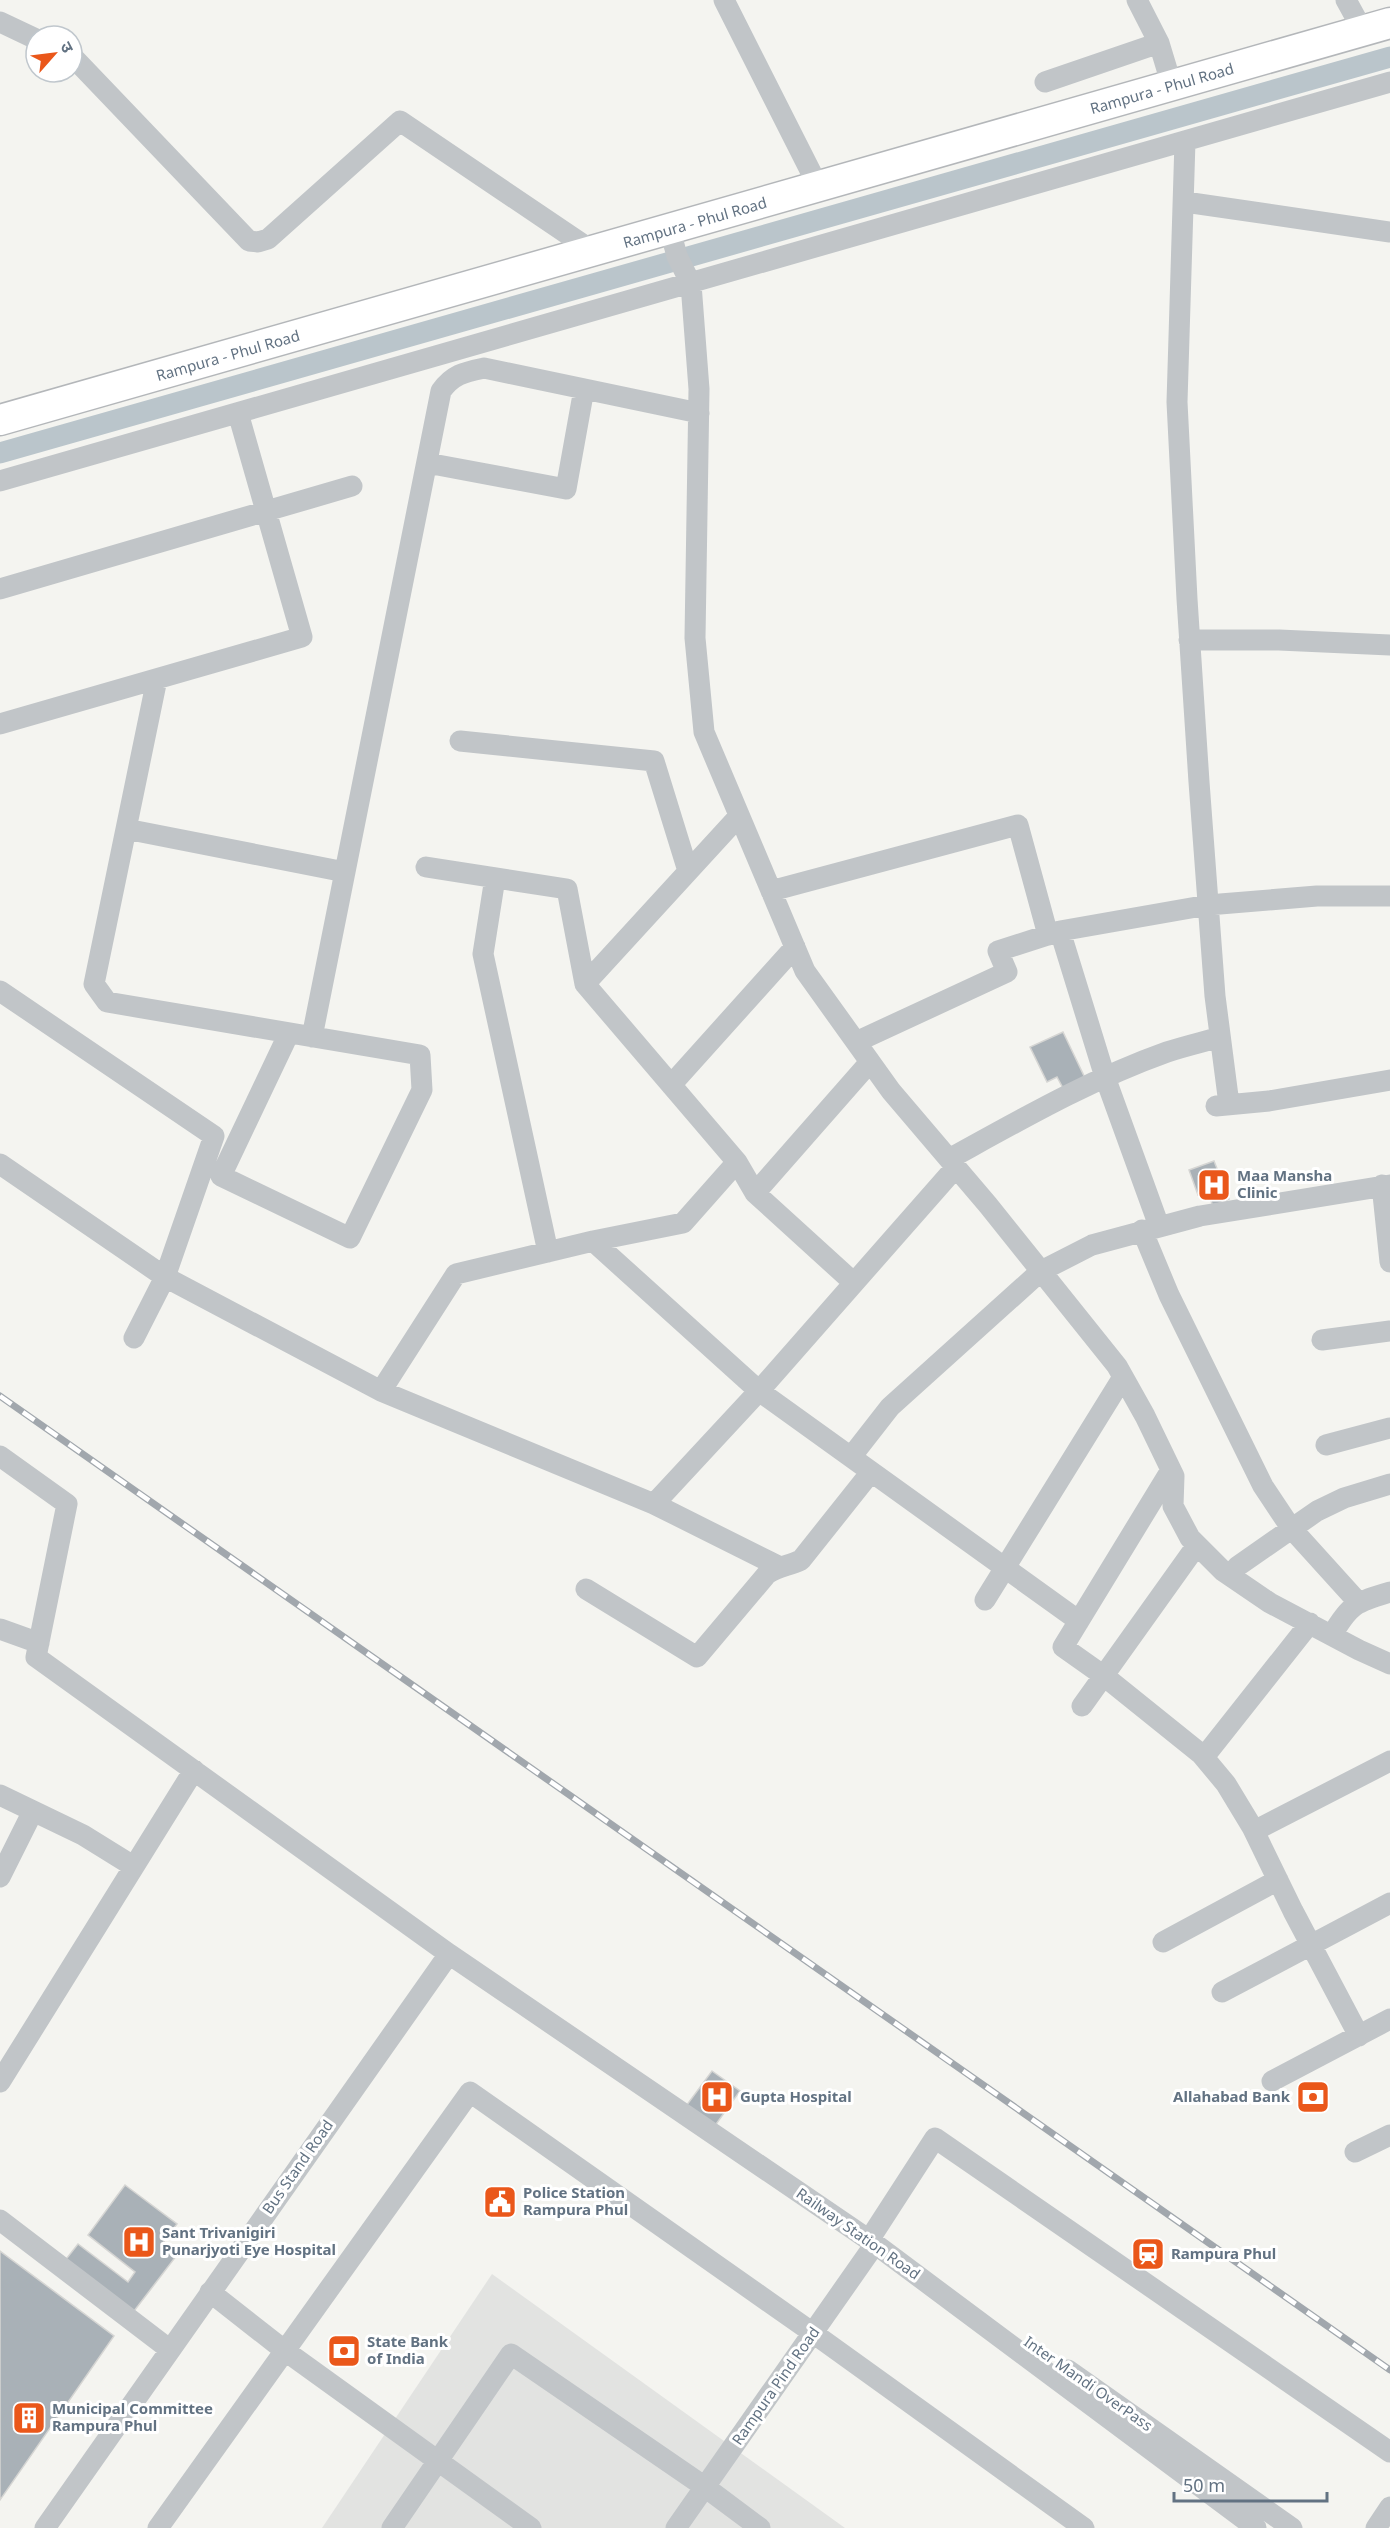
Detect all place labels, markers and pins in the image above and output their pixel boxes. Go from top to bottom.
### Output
place label: Maa Mansha Clinic [1237,1165,1332,1202]
hospital icon: Maa Mansha Clinic [1196,1167,1232,1203]
hospital icon: Gupta Hospital [699,2079,735,2115]
bank icon: Allahabad Bank [1295,2079,1331,2115]
place label: Gupta Hospital [740,2086,852,2106]
place label: Allahabad Bank [1173,2086,1291,2106]
place label: Police Station Rampura Phul [523,2182,628,2219]
public building icon: Police Station Rampura Phul [482,2184,518,2220]
place label: Sant Trivanigiri Punarjyoti Eye Hospital [162,2222,336,2259]
hospital icon: Sant Trivanigiri Punarjyoti Eye Hospital [121,2224,157,2260]
station icon: Rampura Phul [1130,2236,1166,2272]
place label: Rampura Phul [1171,2243,1276,2263]
place label: State Bank of India [367,2331,449,2368]
bank icon: State Bank of India [326,2333,362,2369]
place label: Municipal Committee Rampura Phul [52,2398,213,2435]
building icon: Municipal Committee Rampura Phul [11,2400,47,2436]

